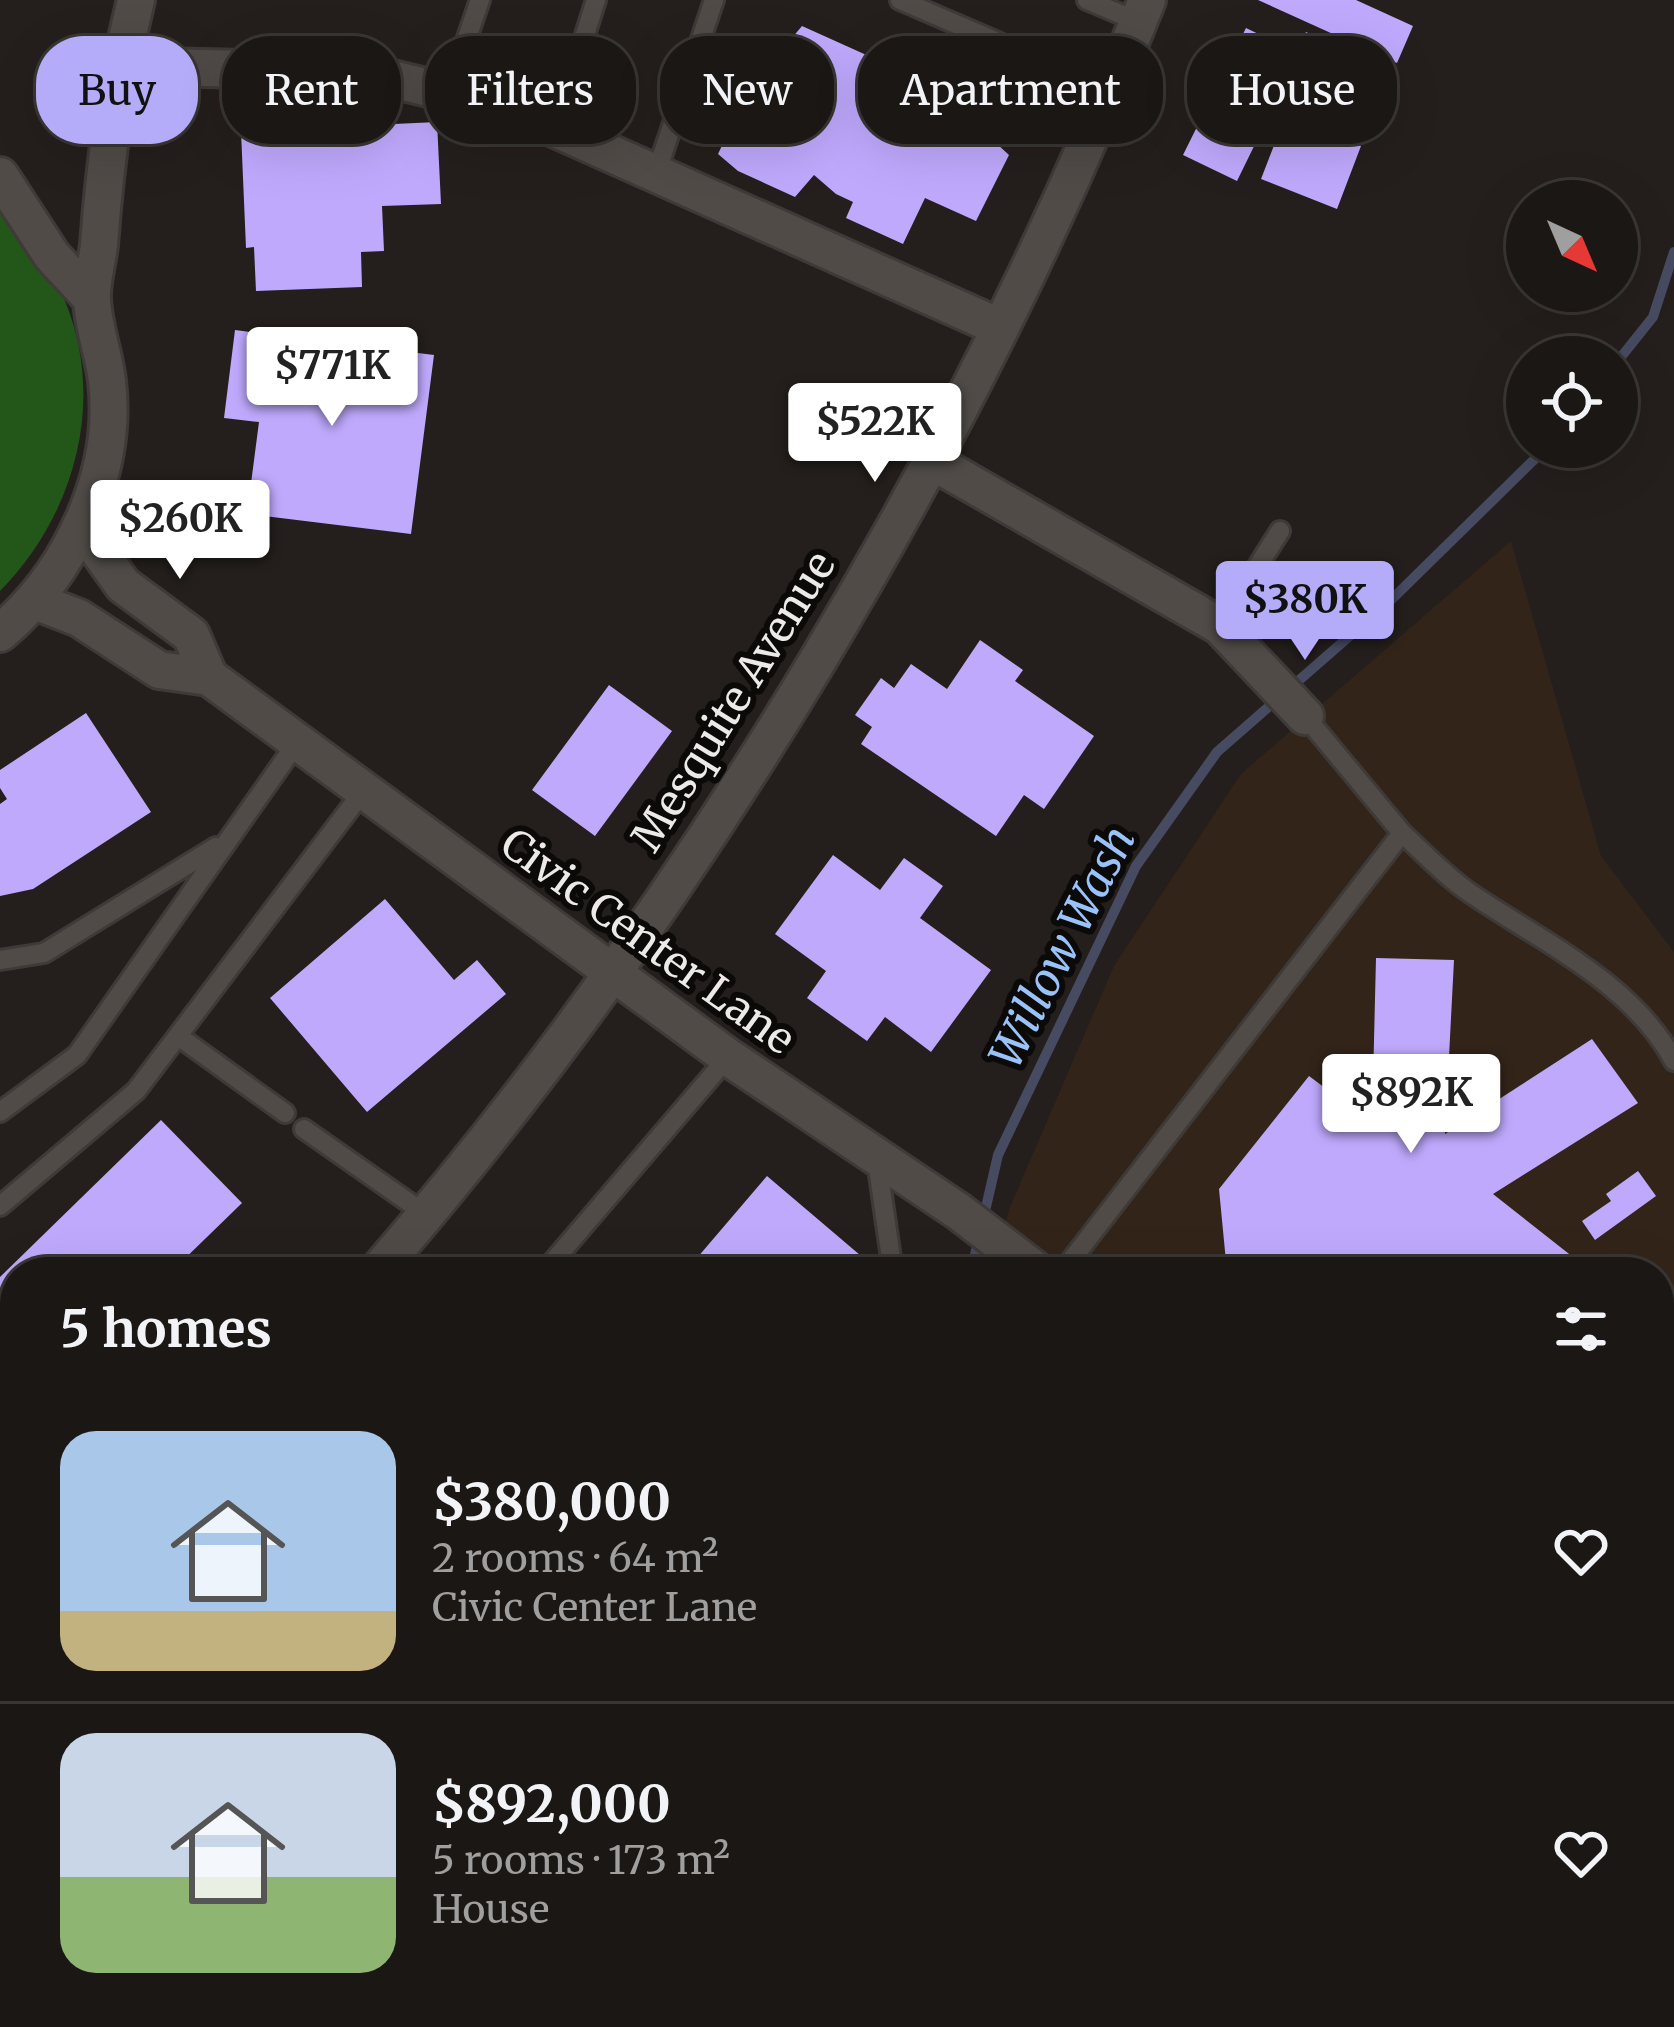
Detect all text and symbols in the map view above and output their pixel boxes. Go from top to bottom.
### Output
chip: Buy [36,36,198,144]
chip: Rent [222,36,401,144]
chip: Filters [425,36,636,144]
chip: New [660,36,834,144]
chip: Apartment [858,36,1163,144]
chip: House [1187,36,1397,144]
north arrow [1506,180,1638,312]
map controls [1506,180,1638,468]
pin: $771K [248,327,416,429]
button: locate [1506,336,1638,468]
text: $771K [274,341,390,390]
pin: $522K [791,383,959,485]
text: $522K [815,397,935,446]
pin: $260K [96,480,264,582]
text: $260K [118,494,242,543]
street label: Mesquite Avenue [620,542,846,860]
pin: $380K [1221,561,1389,663]
text: $380K [1243,575,1367,624]
street label: Civic Center Lane [491,817,805,1065]
water label: Willow Wash [977,817,1147,1077]
pin: $892K [1327,1054,1495,1156]
text: $892K [1349,1068,1473,1117]
icon: filters [1548,1296,1614,1362]
text: 5 homes [60,1297,272,1361]
text: $380,000 [432,1470,671,1534]
icon: home [156,1479,300,1623]
icon: heart [1548,1518,1614,1584]
text: 2 rooms · 64 m² [432,1534,719,1583]
text: Civic Center Lane [432,1583,757,1632]
text: $892,000 [432,1772,671,1836]
icon: home [156,1781,300,1925]
icon: heart [1548,1820,1614,1886]
text: 5 rooms · 173 m² [432,1836,730,1885]
text: House [432,1885,549,1934]

